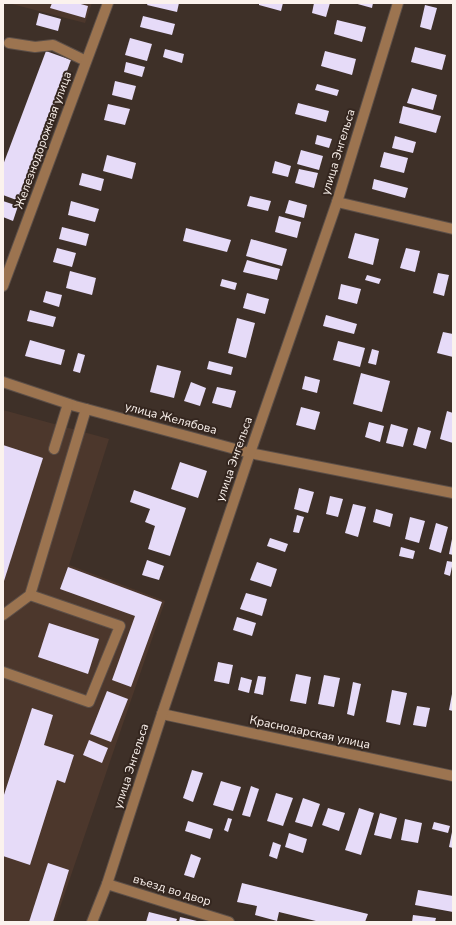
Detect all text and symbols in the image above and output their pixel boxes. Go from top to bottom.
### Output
street label: Железнодорожная улица [11,69,75,211]
street label: улица Энгельса [317,107,359,197]
street label: улица Желябова [123,398,219,438]
street label: улица Энгельса [212,414,256,504]
street label: Краснодарская улица [248,711,372,753]
street label: улица Энгельса [110,721,152,811]
street label: въезд во двор [131,871,213,909]

